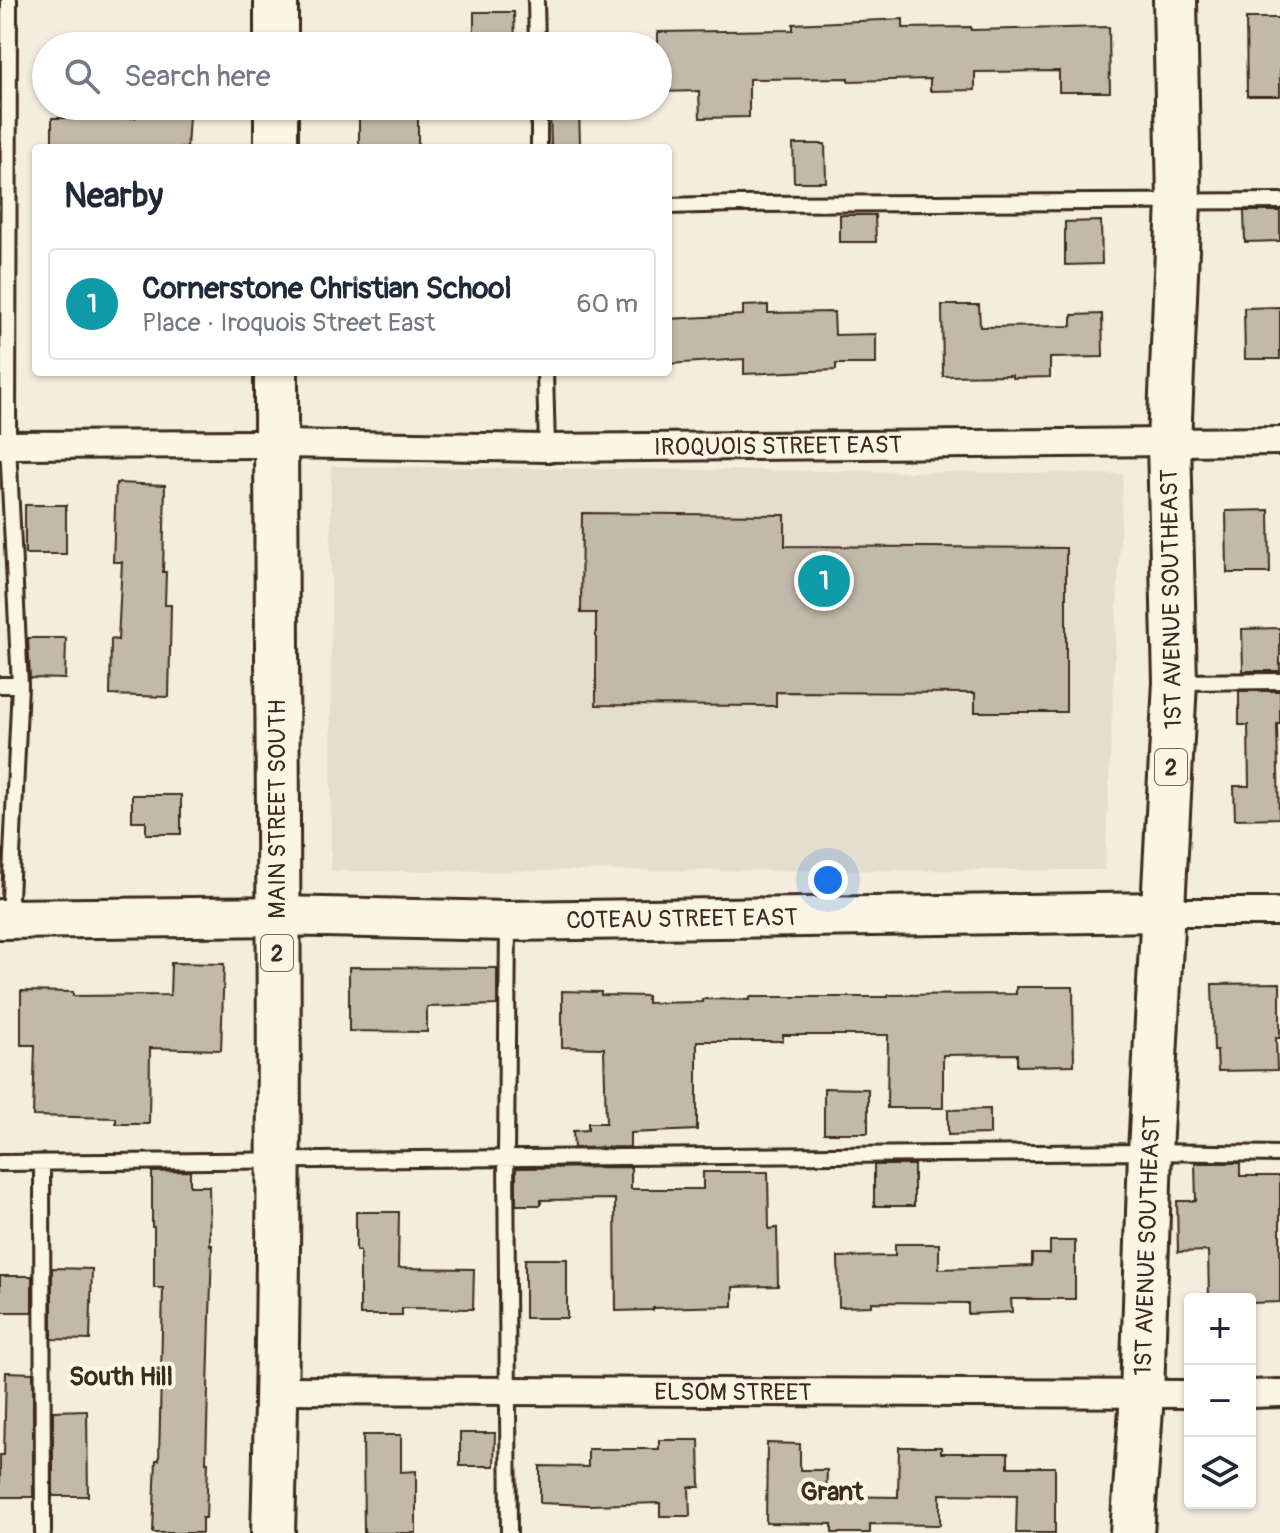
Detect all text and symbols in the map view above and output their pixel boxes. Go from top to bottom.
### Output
search box [32,32,672,120]
icon: search [60,54,104,98]
text: Search here [124,58,271,95]
text: Nearby [64,175,163,218]
text: Cornerstone Christian School [142,270,512,307]
text: 1 [87,288,97,320]
text: 60 m [576,288,638,320]
text: Place · Iroquois Street East [142,307,435,339]
street label: IROQUOIS STREET EAST [654,431,902,462]
street label: 1ST AVENUE SOUTHEAST [1155,469,1188,729]
pin: 1 [798,551,850,611]
street label: MAIN STREET SOUTH [263,699,292,919]
road number: 2 [1155,749,1187,785]
your location [808,860,848,900]
street label: COTEAU STREET EAST [566,903,798,935]
road number: 2 [261,935,293,971]
street label: 1ST AVENUE SOUTHEAST [1129,1114,1167,1376]
map controls [1184,1293,1256,1509]
button: + [1184,1293,1256,1365]
district label: South Hill [69,1361,173,1393]
button: − [1184,1365,1256,1437]
street label: ELSOM STREET [654,1378,812,1407]
button: layers [1184,1437,1256,1509]
district label: Grant [801,1476,864,1508]

